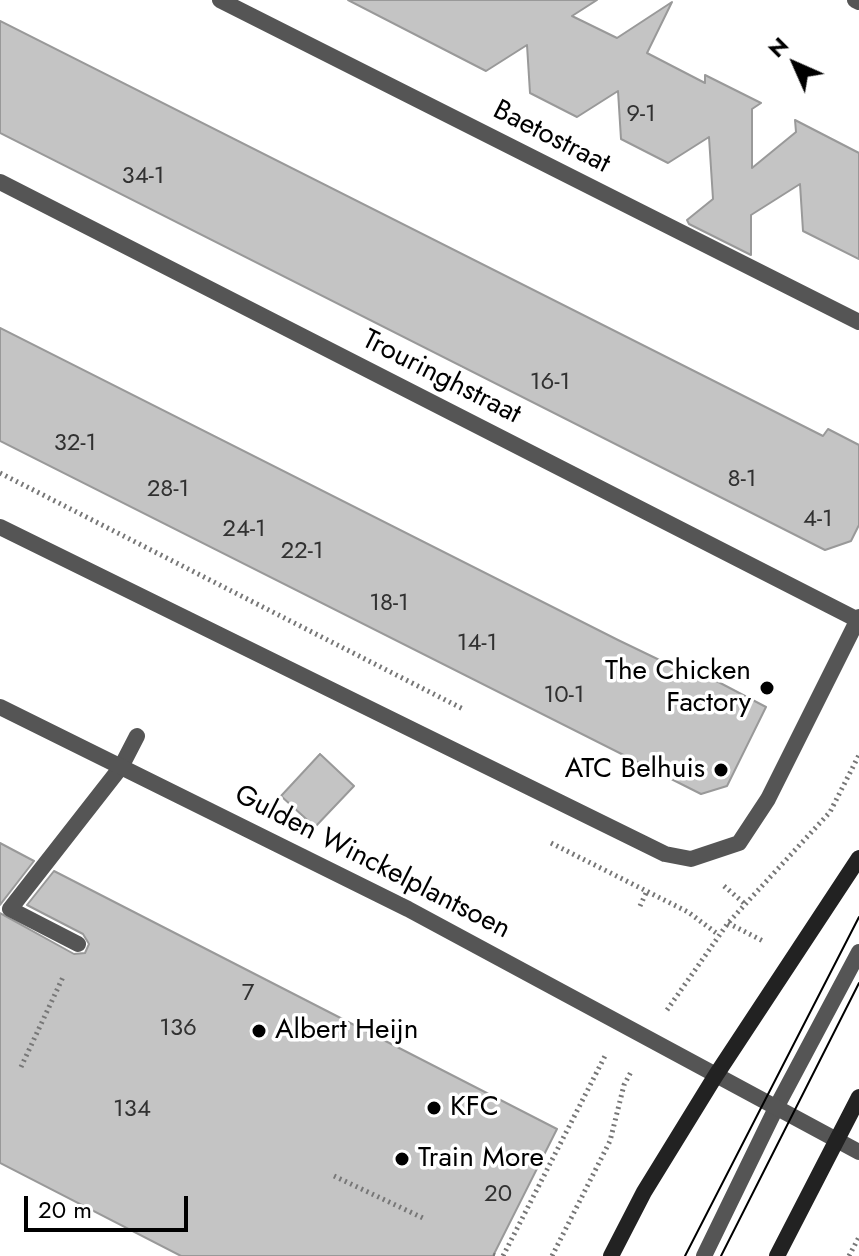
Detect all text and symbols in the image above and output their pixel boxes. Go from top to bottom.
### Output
north arrow [755,24,835,104]
text: N [761,30,796,65]
street label: Baetostraat [487,94,615,182]
house number: 9-1 [626,101,656,129]
house number: 34-1 [122,163,164,191]
street label: Trouringhstraat [356,324,526,432]
house number: 16-1 [530,369,570,397]
house number: 32-1 [54,430,96,458]
house number: 8-1 [728,466,756,494]
house number: 28-1 [147,476,189,504]
house number: 4-1 [803,506,833,534]
house number: 24-1 [222,516,266,544]
house number: 22-1 [280,538,324,566]
house number: 18-1 [369,590,409,618]
house number: 14-1 [457,630,497,658]
place label: The Chicken Factory [605,655,751,721]
marker: The Chicken Factory [758,679,776,697]
house number: 10-1 [543,682,585,710]
place label: ATC Belhuis [565,753,705,787]
marker: ATC Belhuis [712,761,730,779]
street label: Gulden Winckelplantsoen [228,779,516,947]
house number: 7 [242,980,254,1008]
place label: Albert Heijn [275,1014,418,1048]
house number: 136 [159,1015,197,1043]
marker: Albert Heijn [250,1022,268,1040]
place label: KFC [450,1091,499,1125]
house number: 134 [113,1096,151,1124]
marker: KFC [425,1099,443,1117]
place label: Train More [418,1142,544,1176]
marker: Train More [393,1150,411,1168]
scale bar [28,1180,192,1230]
house number: 20 [484,1181,512,1209]
text: 20 m [38,1192,92,1227]

